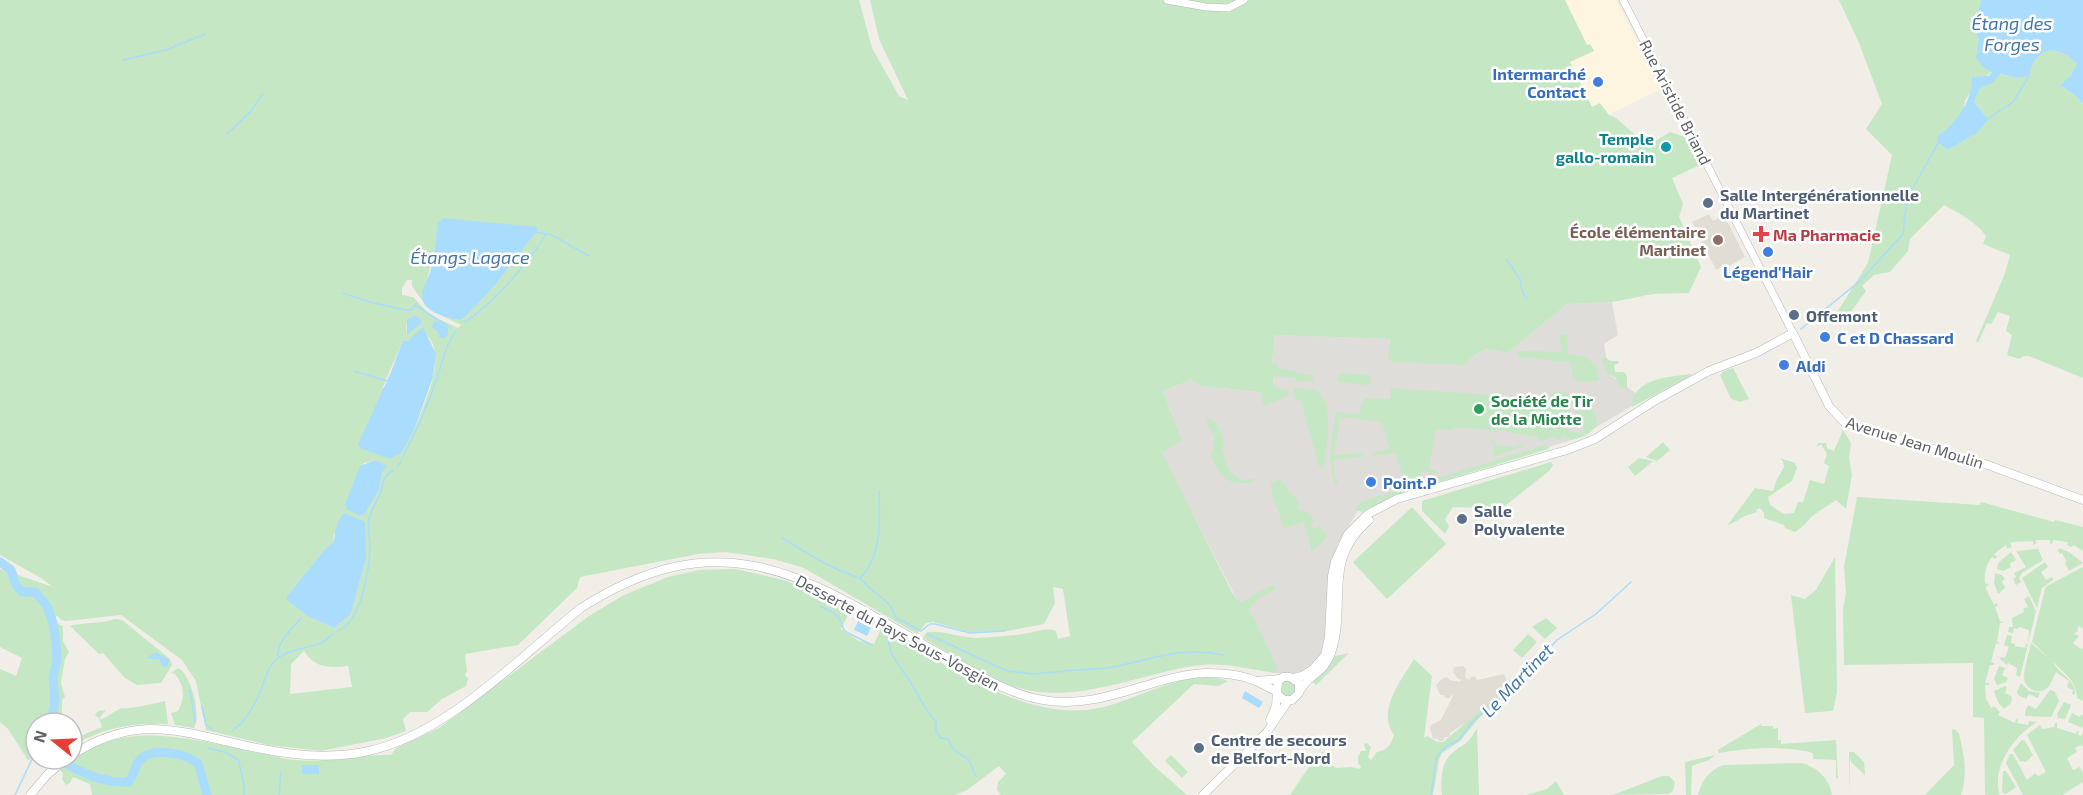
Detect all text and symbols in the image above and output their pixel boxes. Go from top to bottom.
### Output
water label: Étang des Forges [1972,12,2052,55]
street label: Rue Aristide Briand [1636,36,1716,168]
place label: Intermarché Contact [1493,64,1586,101]
marker: Intermarché Contact [1591,75,1605,89]
place label: Temple gallo-romain [1556,129,1654,166]
marker: Temple gallo-romain [1659,140,1673,154]
place label: Salle Intergénérationnelle du Martinet [1720,185,1919,222]
marker: Salle Intergénérationnelle du Martinet [1701,196,1715,210]
place label: École élémentaire Martinet [1570,222,1706,259]
place label: Ma Pharmacie [1773,225,1880,244]
marker: Ma Pharmacie [1754,227,1768,241]
marker: École élémentaire Martinet [1711,233,1725,247]
marker: Légend'Hair [1761,245,1775,259]
water label: Étangs Lagace [410,246,530,268]
place label: Légend'Hair [1723,262,1813,281]
place label: Offemont [1806,306,1878,325]
marker: Offemont [1787,308,1801,322]
place label: C et D Chassard [1837,328,1954,347]
marker: C et D Chassard [1818,330,1832,344]
place label: Aldi [1796,356,1826,375]
marker: Aldi [1777,358,1791,372]
place label: Société de Tir de la Miotte [1491,391,1593,428]
marker: Société de Tir de la Miotte [1472,402,1486,416]
street label: Avenue Jean Moulin [1844,412,1986,472]
place label: Point.P [1383,473,1437,492]
marker: Point.P [1364,475,1378,489]
place label: Salle Polyvalente [1474,501,1565,539]
marker: Salle Polyvalente [1455,512,1469,526]
street label: Desserte du Pays Sous-Vosgien [793,570,1003,694]
water label: Le Martinet [1476,638,1558,721]
north arrow [24,711,84,771]
text: N [28,728,50,745]
place label: Centre de secours de Belfort-Nord [1211,730,1347,767]
marker: Centre de secours de Belfort-Nord [1192,741,1206,755]

